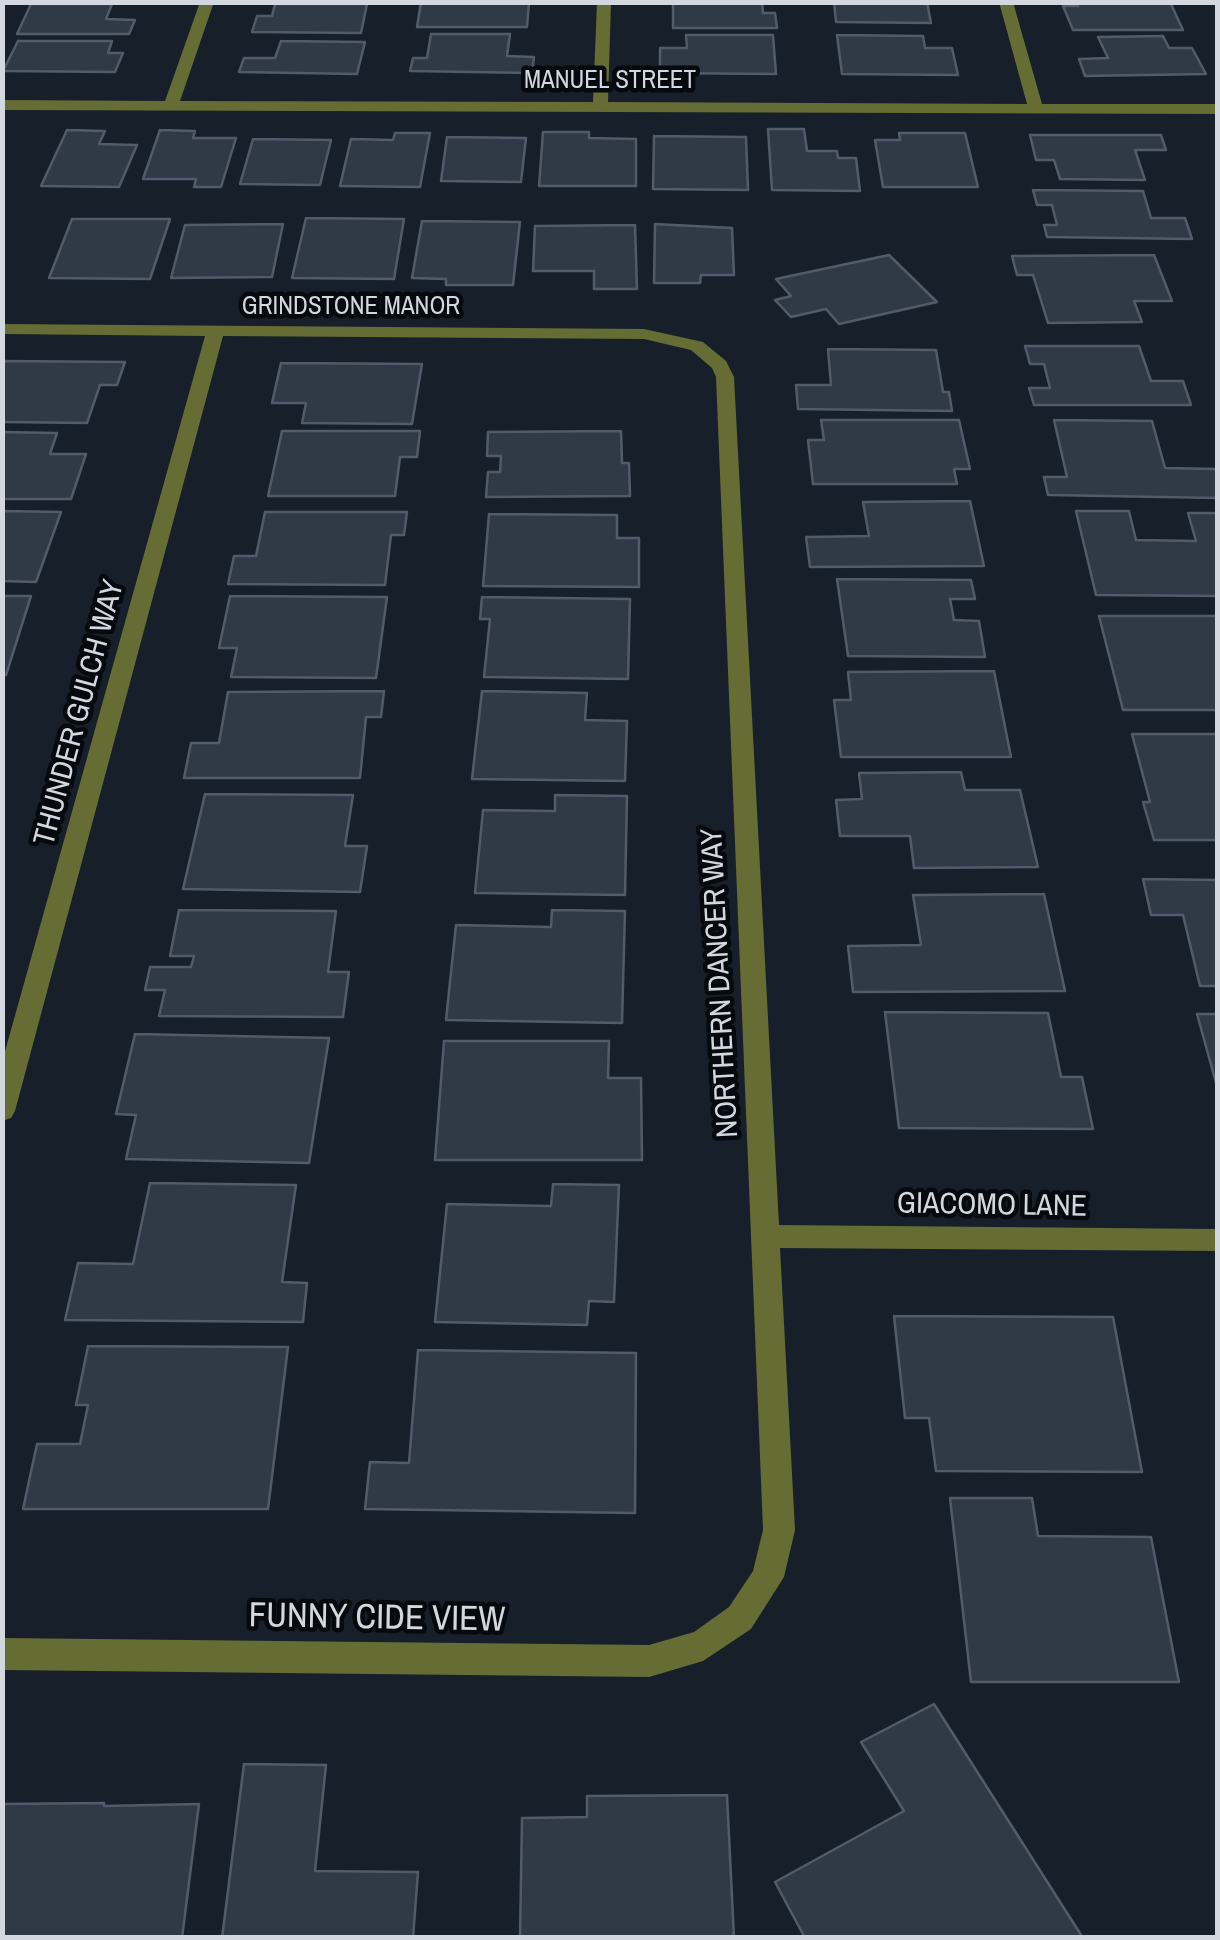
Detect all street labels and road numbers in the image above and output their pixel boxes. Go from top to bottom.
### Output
street label: MANUEL STREET [524,66,696,96]
street label: GRINDSTONE MANOR [242,292,460,322]
street label: THUNDER GULCH WAY [27,576,133,850]
street label: NORTHERN DANCER WAY [695,827,747,1139]
street label: GIACOMO LANE [897,1186,1087,1226]
street label: FUNNY CIDE VIEW [248,1596,506,1642]

